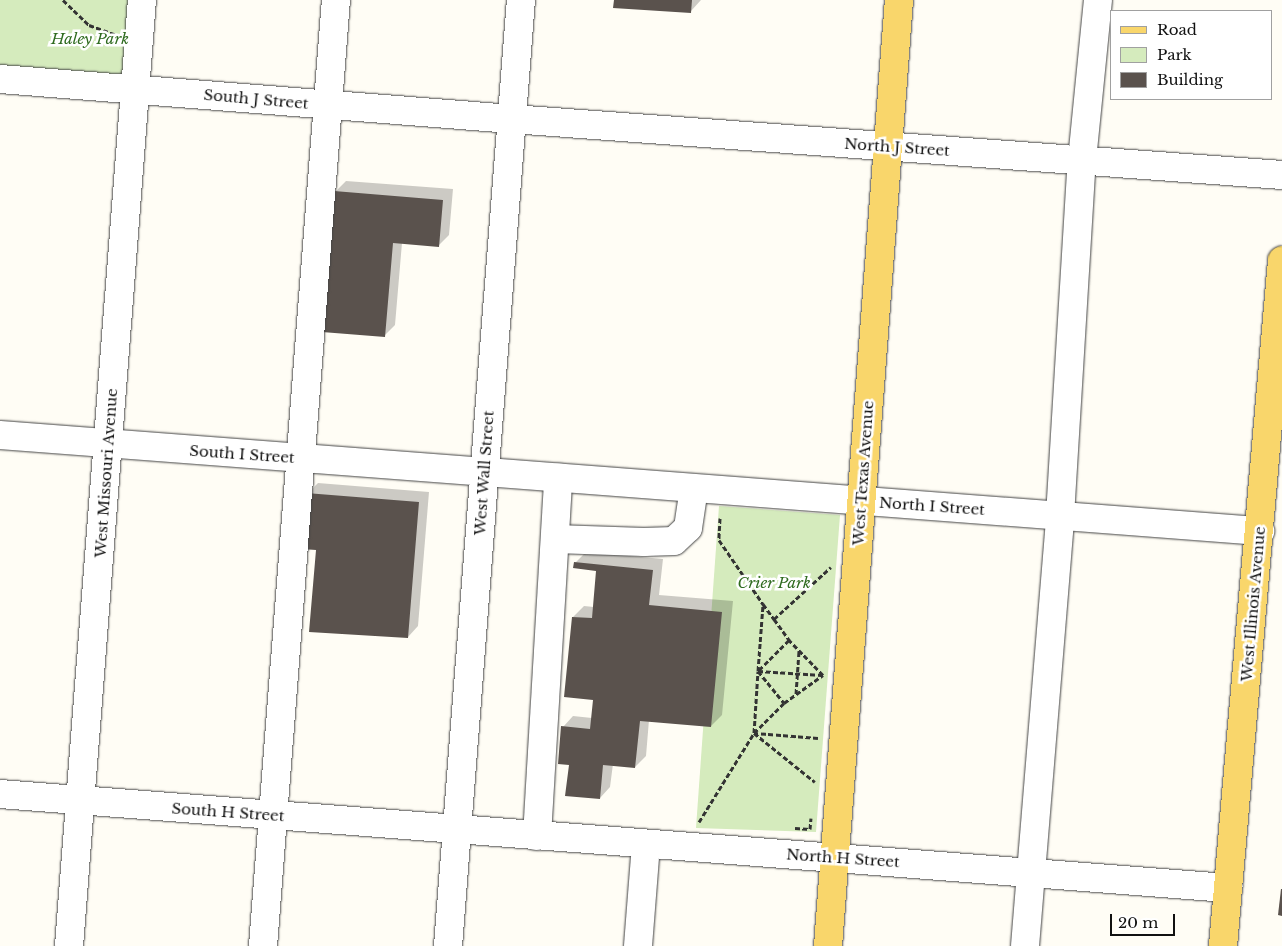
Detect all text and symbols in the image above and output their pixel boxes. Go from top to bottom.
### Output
legend [1110,10,1272,100]
text: Road [1157,20,1197,39]
park label: Haley Park [51,30,129,48]
text: Park [1157,45,1192,64]
text: Building [1157,70,1223,89]
street label: South J Street [203,85,309,113]
street label: North J Street [844,134,950,160]
street label: West Missouri Avenue [91,387,121,559]
street label: West Texas Avenue [849,399,877,547]
street label: West Wall Street [471,410,497,536]
street label: South I Street [189,441,295,467]
street label: North I Street [879,493,985,519]
street label: West Illinois Avenue [1237,525,1269,683]
park label: Crier Park [737,574,811,592]
street label: South H Street [171,799,285,825]
street label: North H Street [786,845,900,871]
scale bar [1112,904,1177,936]
text: 20 m [1118,913,1158,932]

